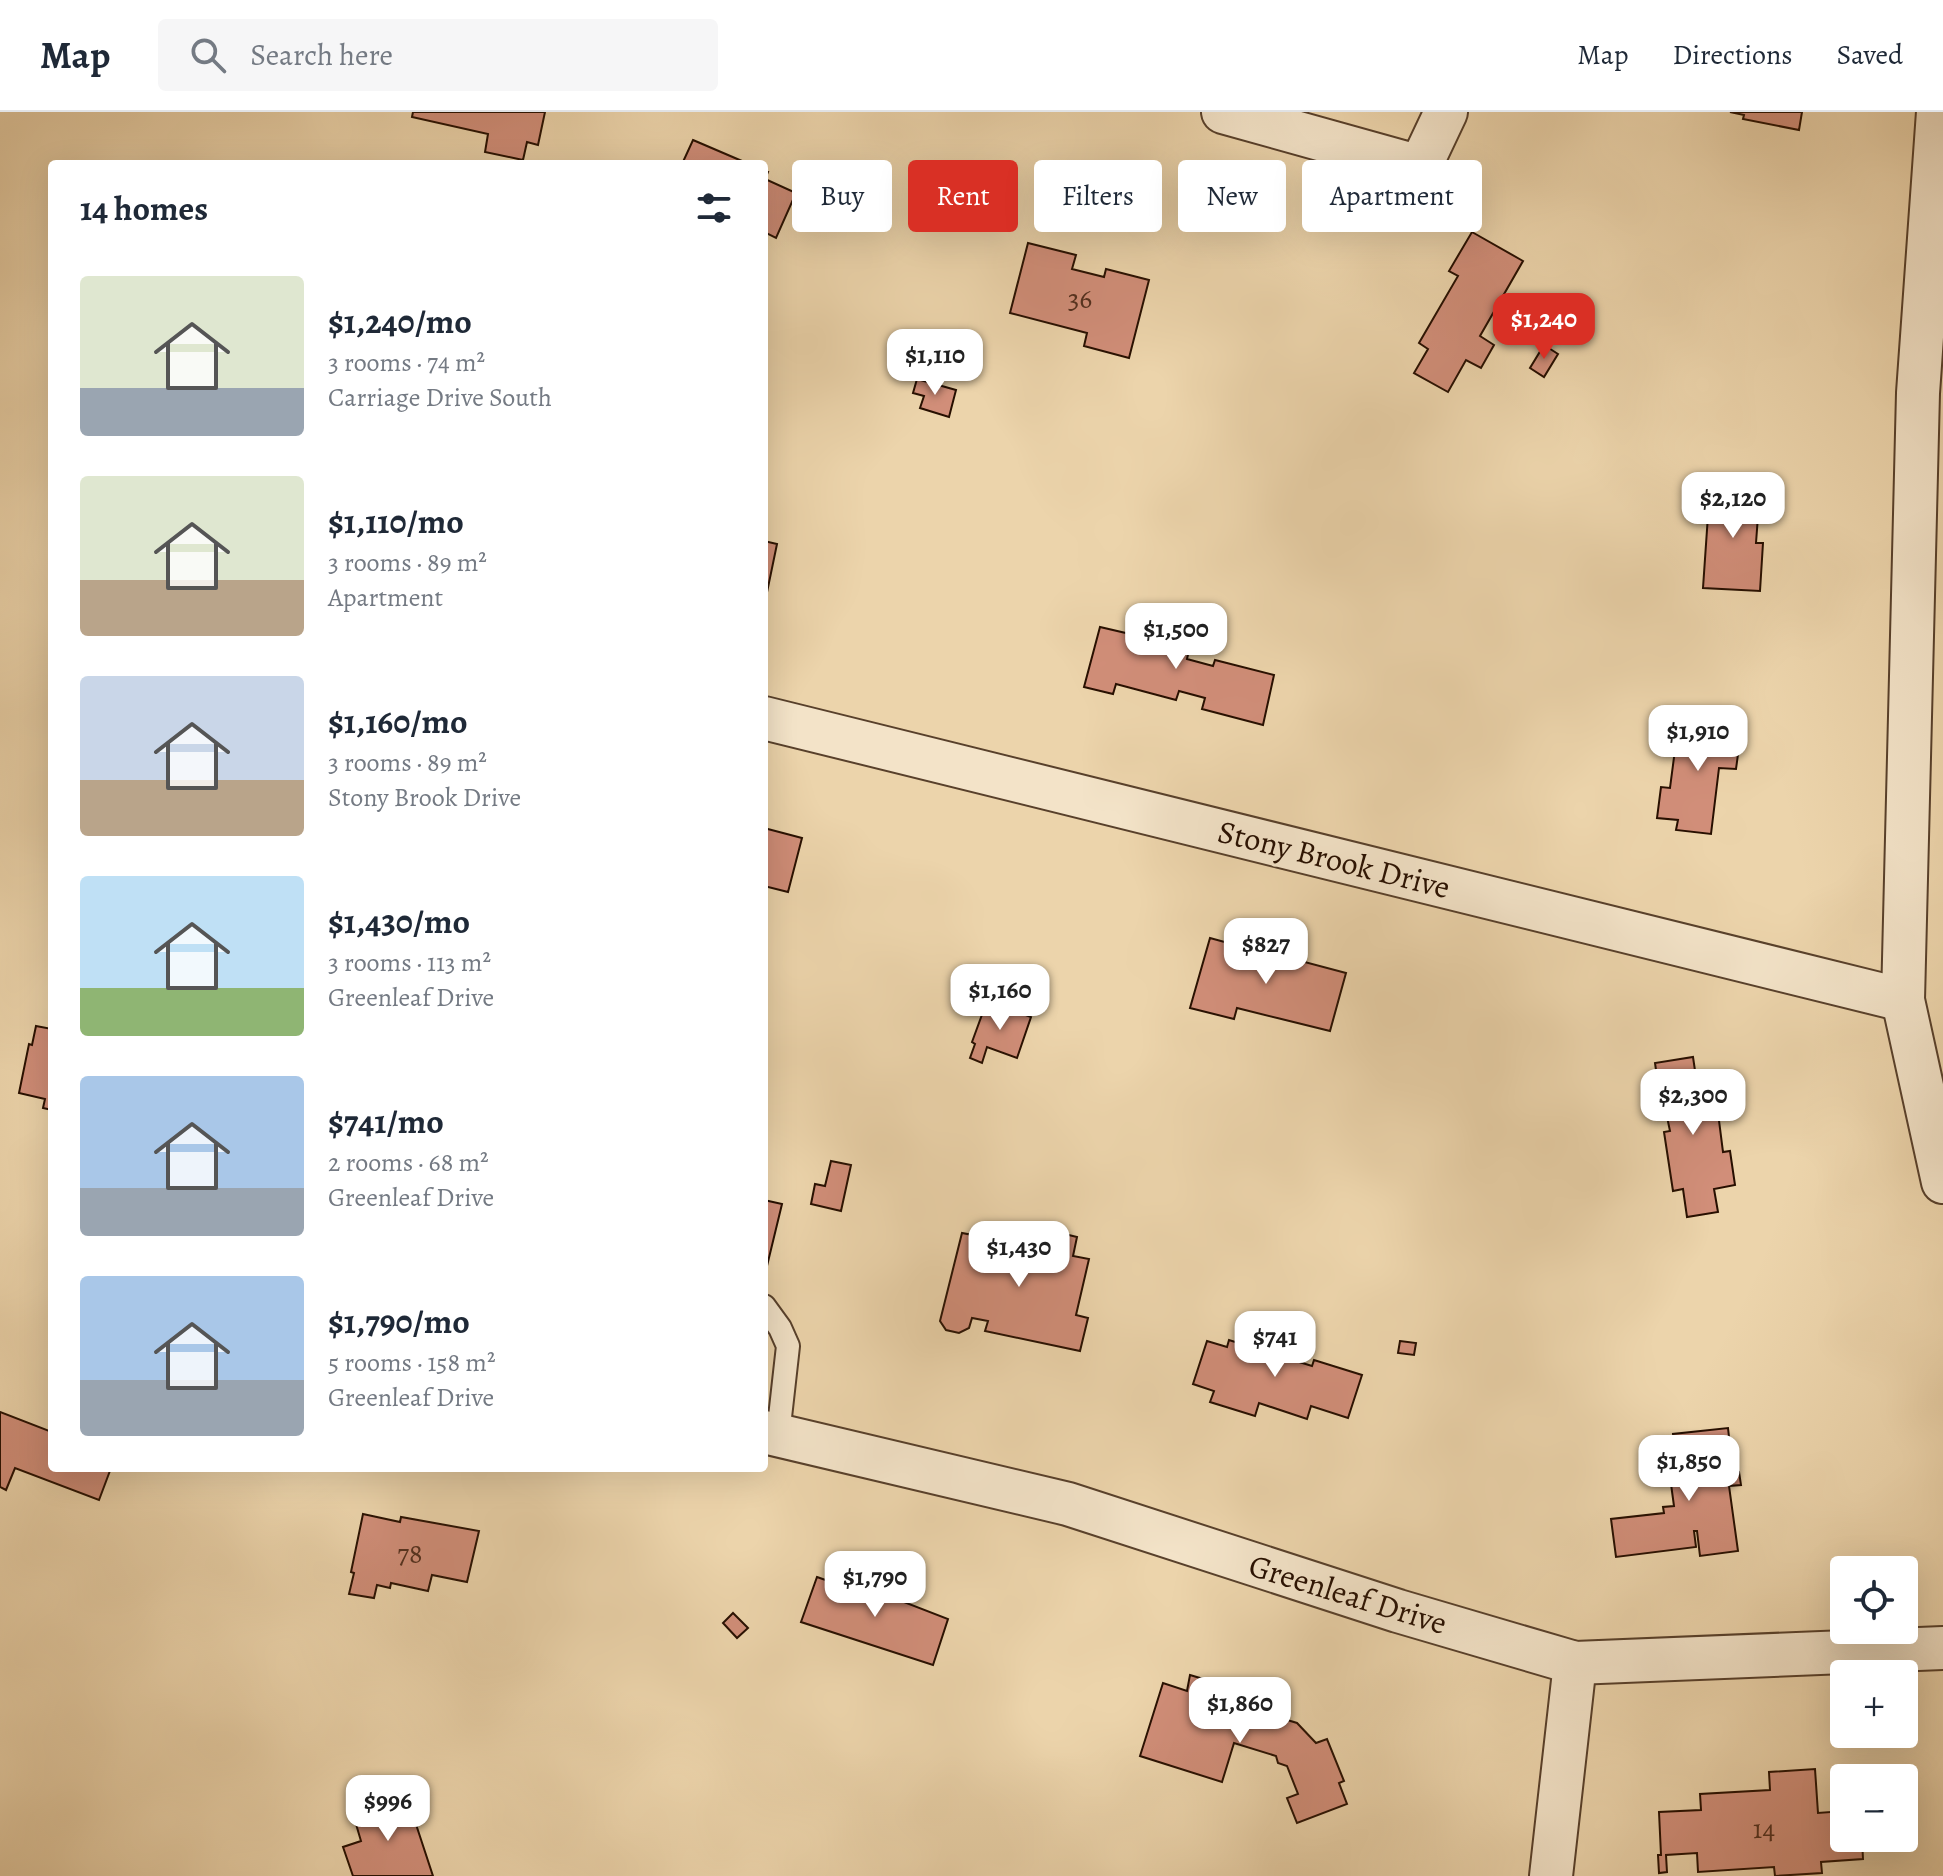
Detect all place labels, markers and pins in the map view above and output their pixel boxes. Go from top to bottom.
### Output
pin: $1,240 [1479,293,1609,361]
pin: $1,110 [870,329,1000,397]
pin: $2,120 [1668,472,1798,540]
pin: $1,500 [1111,603,1241,671]
pin: $1,910 [1633,705,1763,773]
pin: $827 [1219,918,1313,986]
pin: $1,160 [935,964,1065,1032]
pin: $2,300 [1628,1069,1758,1137]
pin: $1,430 [954,1221,1084,1289]
pin: $741 [1228,1311,1322,1379]
pin: $1,850 [1624,1435,1754,1503]
pin: $1,790 [810,1551,940,1619]
pin: $1,860 [1175,1677,1305,1745]
pin: $996 [341,1775,435,1843]

